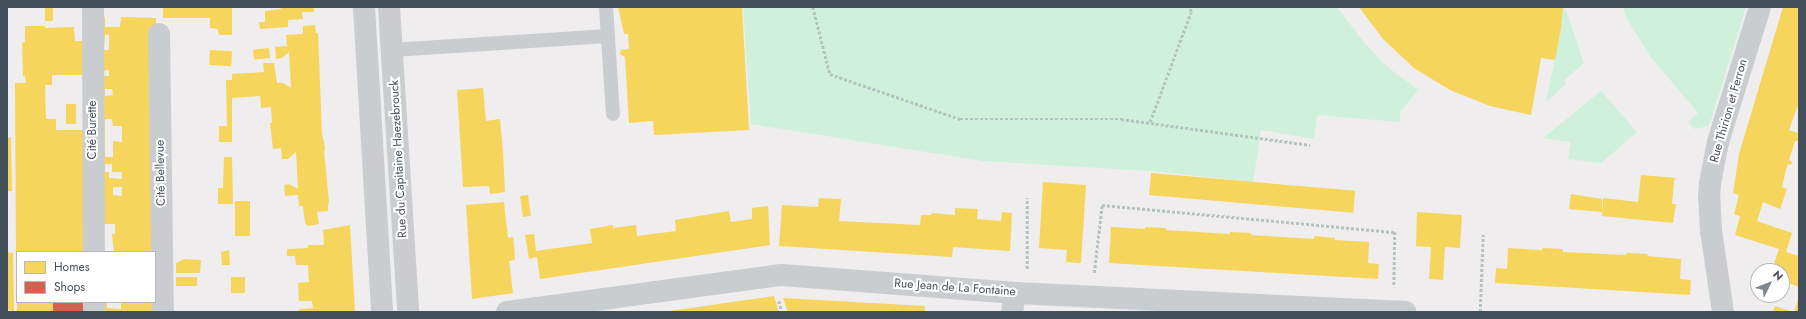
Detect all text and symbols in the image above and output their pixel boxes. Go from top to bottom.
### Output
street label: Rue Thirion et Ferron [1707,58,1751,164]
street label: Rue du Capitaine Haezebrouck [388,80,410,238]
street label: Cité Burette [86,100,100,160]
street label: Cité Bellevue [153,140,169,206]
legend [16,251,156,303]
text: Homes [54,258,90,276]
north arrow [1750,263,1790,303]
text: N [1769,267,1787,284]
street label: Rue Jean de La Fontaine [894,277,1016,299]
text: Shops [54,278,85,296]

